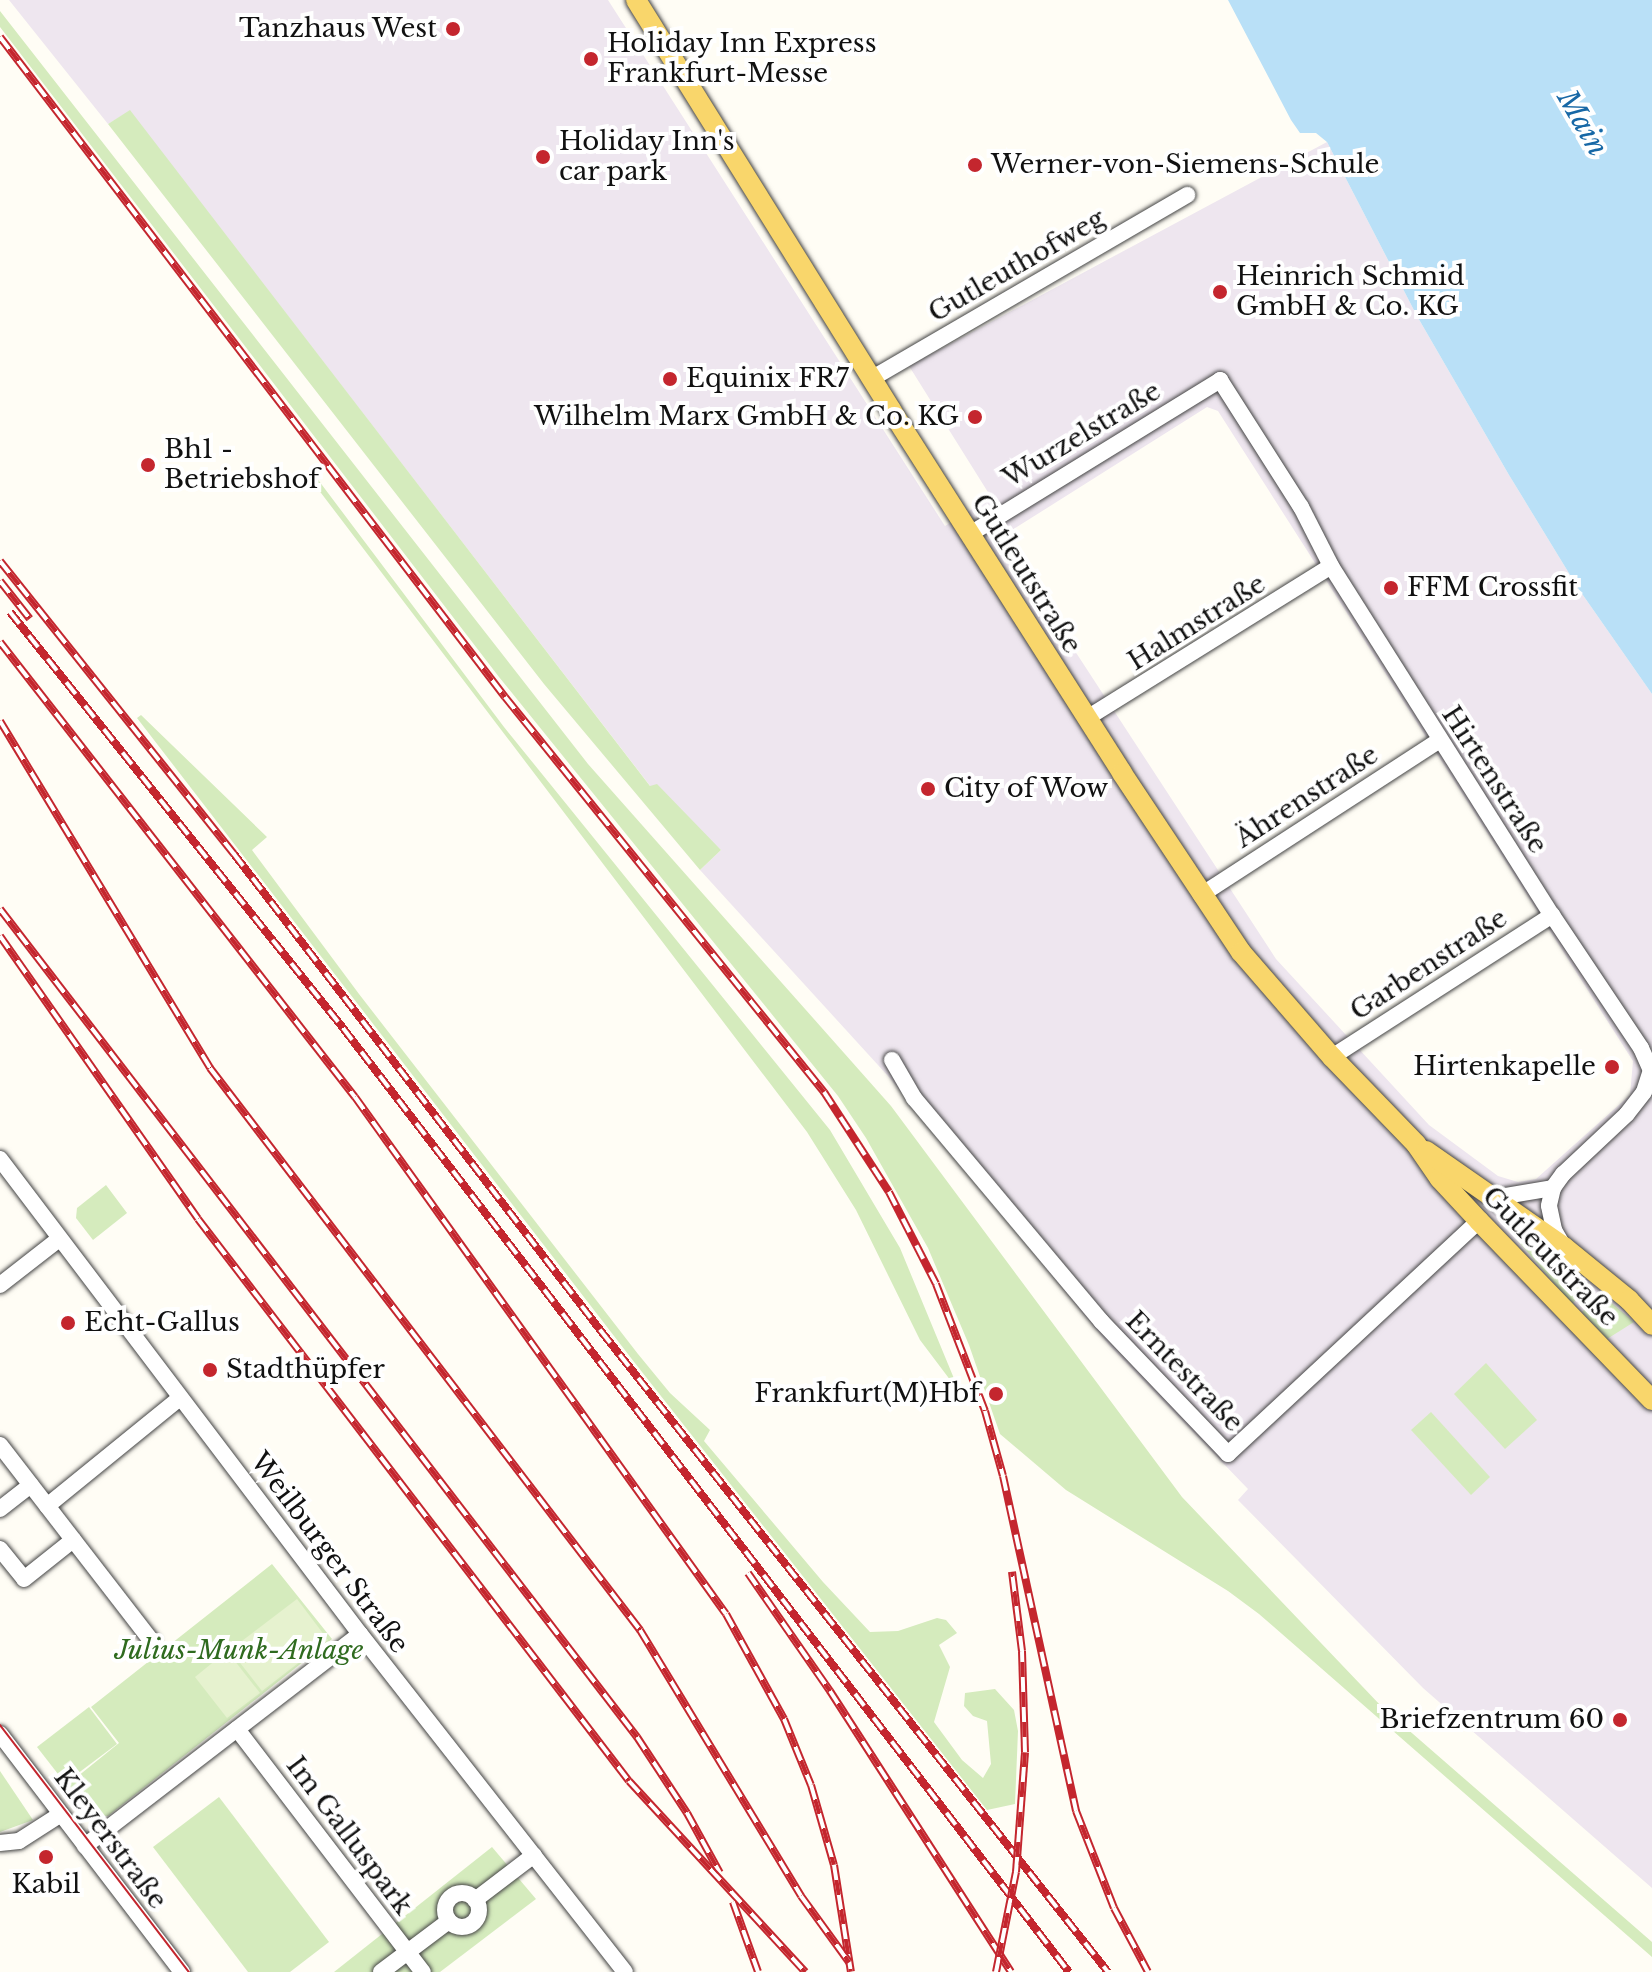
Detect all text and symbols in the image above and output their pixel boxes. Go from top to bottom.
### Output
place label: Tanzhaus West [238,13,437,45]
marker: Tanzhaus West [444,20,462,38]
place label: Holiday Inn Express Frankfurt-Messe [607,28,877,90]
marker: Holiday Inn Express Frankfurt-Messe [582,50,600,68]
water label: Main [1550,84,1614,162]
place label: Holiday Inn's car park [559,126,735,188]
marker: Holiday Inn's car park [534,148,552,166]
place label: Werner-von-Siemens-Schule [991,149,1379,181]
marker: Werner-von-Siemens-Schule [966,156,984,174]
street label: Gutleuthofweg [923,203,1111,329]
place label: Heinrich Schmid GmbH & Co. KG [1236,261,1465,322]
marker: Heinrich Schmid GmbH & Co. KG [1211,283,1229,301]
place label: Equinix FR7 [686,363,849,395]
marker: Equinix FR7 [661,370,679,388]
street label: Wurzelstraße [997,376,1167,494]
place label: Wilhelm Marx GmbH & Co. KG [534,401,959,433]
marker: Wilhelm Marx GmbH & Co. KG [966,408,984,426]
place label: Bh1 - Betriebshof [164,434,319,496]
marker: Bh1 - Betriebshof [139,456,157,474]
street label: Gutleutstraße [965,489,1087,659]
street label: Halmstraße [1123,568,1271,678]
place label: FFM Crossfit [1407,572,1578,604]
marker: FFM Crossfit [1382,579,1400,597]
street label: Hirtenstraße [1435,701,1553,859]
street label: Ährenstraße [1230,739,1384,855]
place label: City of Wow [944,773,1110,805]
marker: City of Wow [919,780,937,798]
street label: Garbenstraße [1345,903,1513,1027]
place label: Hirtenkapelle [1413,1051,1596,1083]
marker: Hirtenkapelle [1603,1058,1621,1076]
street label: Gutleutstraße [1476,1181,1624,1333]
street label: Erntestraße [1119,1305,1249,1439]
place label: Echt-Gallus [84,1307,240,1339]
marker: Echt-Gallus [59,1314,77,1332]
place label: Stadthüpfer [226,1354,385,1386]
marker: Stadthüpfer [201,1361,219,1379]
place label: Frankfurt(M)Hbf [754,1378,980,1410]
marker: Frankfurt(M)Hbf [987,1385,1005,1403]
street label: Weilburger Straße [243,1446,415,1660]
park label: Julius-Munk-Anlage [115,1635,363,1667]
place label: Briefzentrum 60 [1380,1704,1604,1736]
marker: Briefzentrum 60 [1611,1711,1629,1729]
street label: Im Galluspark [279,1751,419,1921]
street label: Kleyerstraße [47,1763,173,1915]
marker: Kabil [37,1848,55,1866]
place label: Kabil [12,1869,80,1901]

